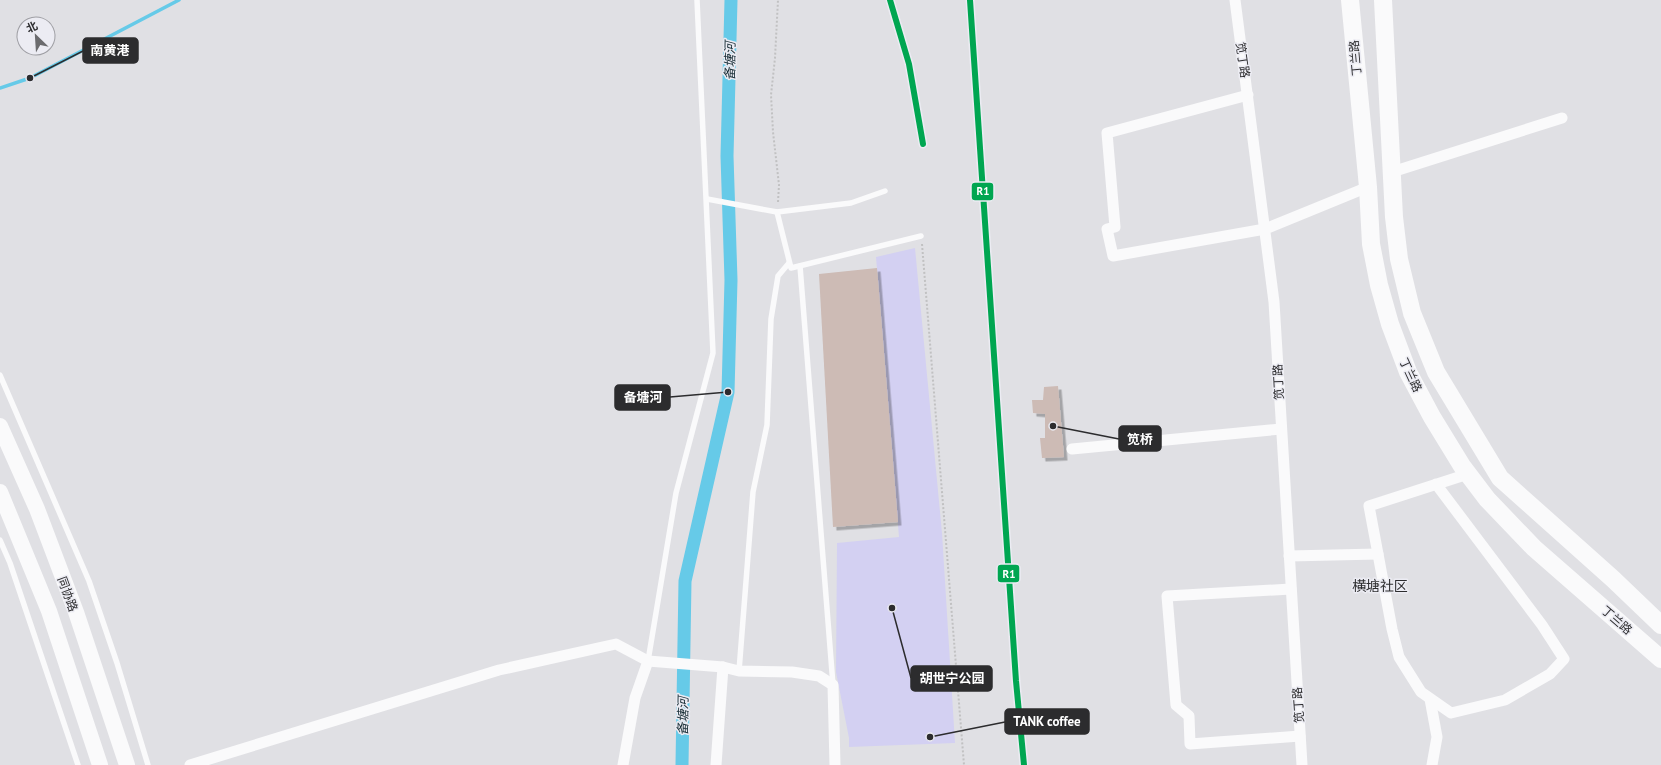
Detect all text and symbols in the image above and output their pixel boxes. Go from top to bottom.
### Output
north arrow [16,16,56,56]
text: 北 [24,18,40,36]
callout: 南黄港 [83,38,138,63]
water label: 备塘河 [721,38,739,81]
street label: 丁兰路 [1346,39,1364,77]
street label: 笕丁路 [1233,41,1253,79]
text: 南黄港 [90,42,130,59]
line badge: R1 [971,182,994,201]
text: R1 [977,184,989,198]
street label: 丁兰路 [1397,356,1425,394]
street label: 笕丁路 [1270,364,1286,400]
callout: 备塘河 [615,385,670,410]
text: 备塘河 [623,389,663,406]
callout: 笕桥 [1119,426,1161,451]
text: 笕桥 [1127,431,1153,448]
line badge: R1 [997,564,1020,583]
text: R1 [1003,567,1015,581]
street label: 同协路 [55,575,81,613]
district label: 横塘社区 [1352,577,1408,595]
street label: 丁兰路 [1598,603,1636,637]
callout: 胡世宁公园 [911,666,992,691]
text: 胡世宁公园 [919,670,985,687]
street label: 笕丁路 [1289,687,1307,723]
water label: 备塘河 [674,693,692,736]
callout: TANK coffee [1005,709,1089,734]
text: TANK coffee [1013,713,1081,730]

